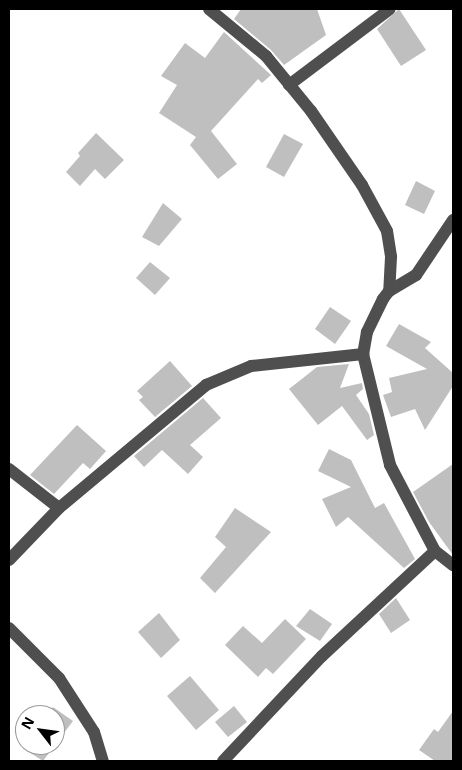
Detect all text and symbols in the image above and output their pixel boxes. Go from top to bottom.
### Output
north arrow [15,705,65,755]
text: N [16,713,39,732]

